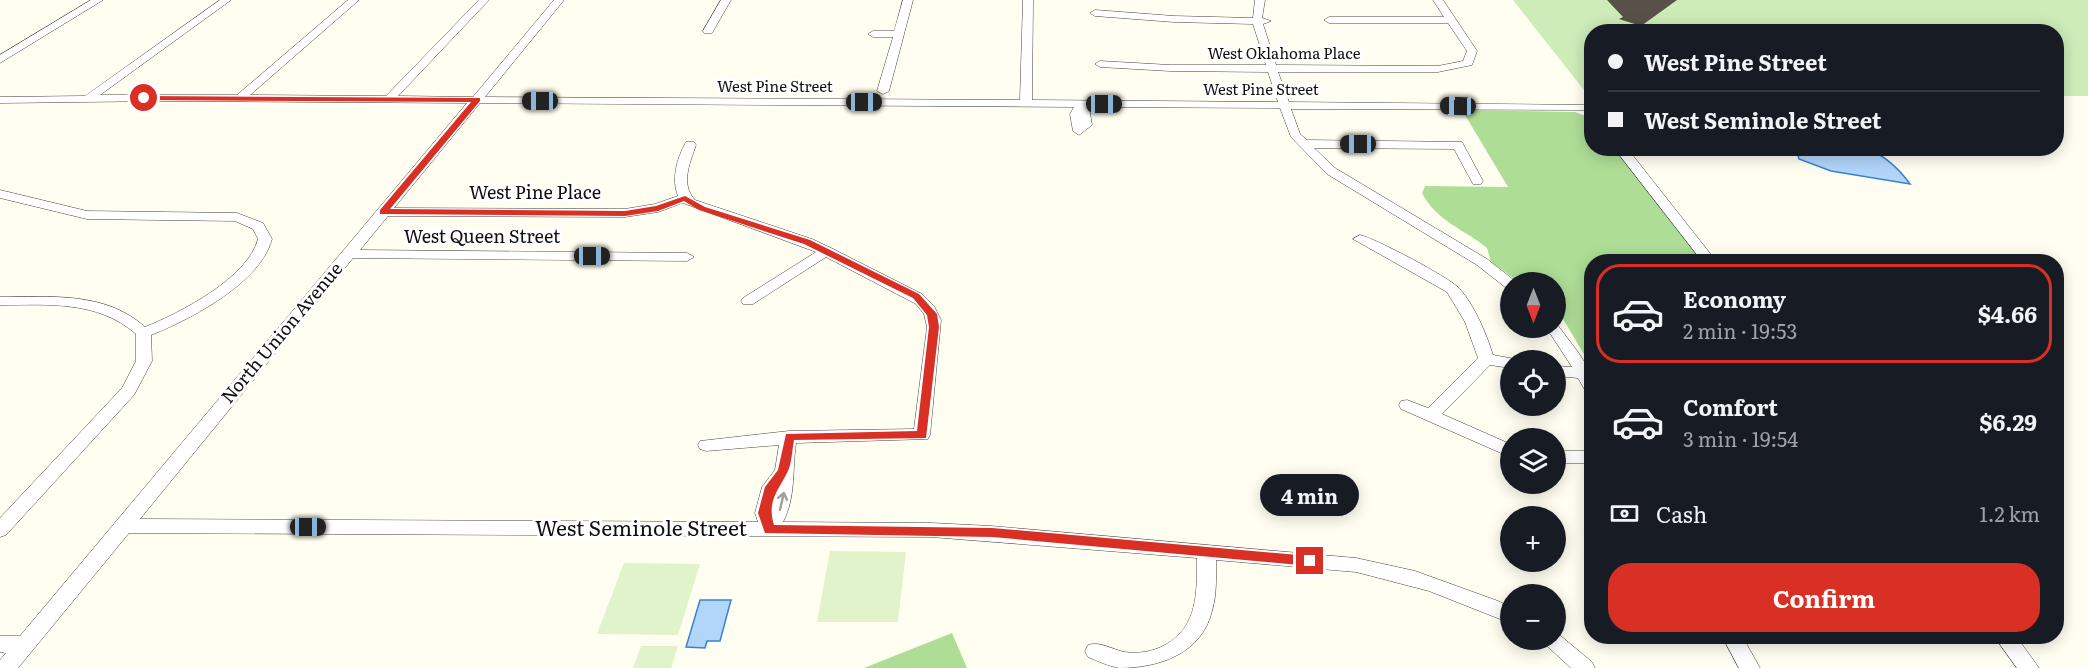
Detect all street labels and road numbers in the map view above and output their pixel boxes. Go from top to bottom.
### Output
street label: West Oklahoma Place [1207,41,1361,64]
street label: West Pine Street [717,74,833,97]
street label: West Pine Street [1203,77,1319,100]
street label: West Pine Place [469,178,601,205]
street label: West Queen Street [404,222,561,249]
street label: North Union Avenue [214,256,348,409]
street label: West Seminole Street [535,511,747,542]

